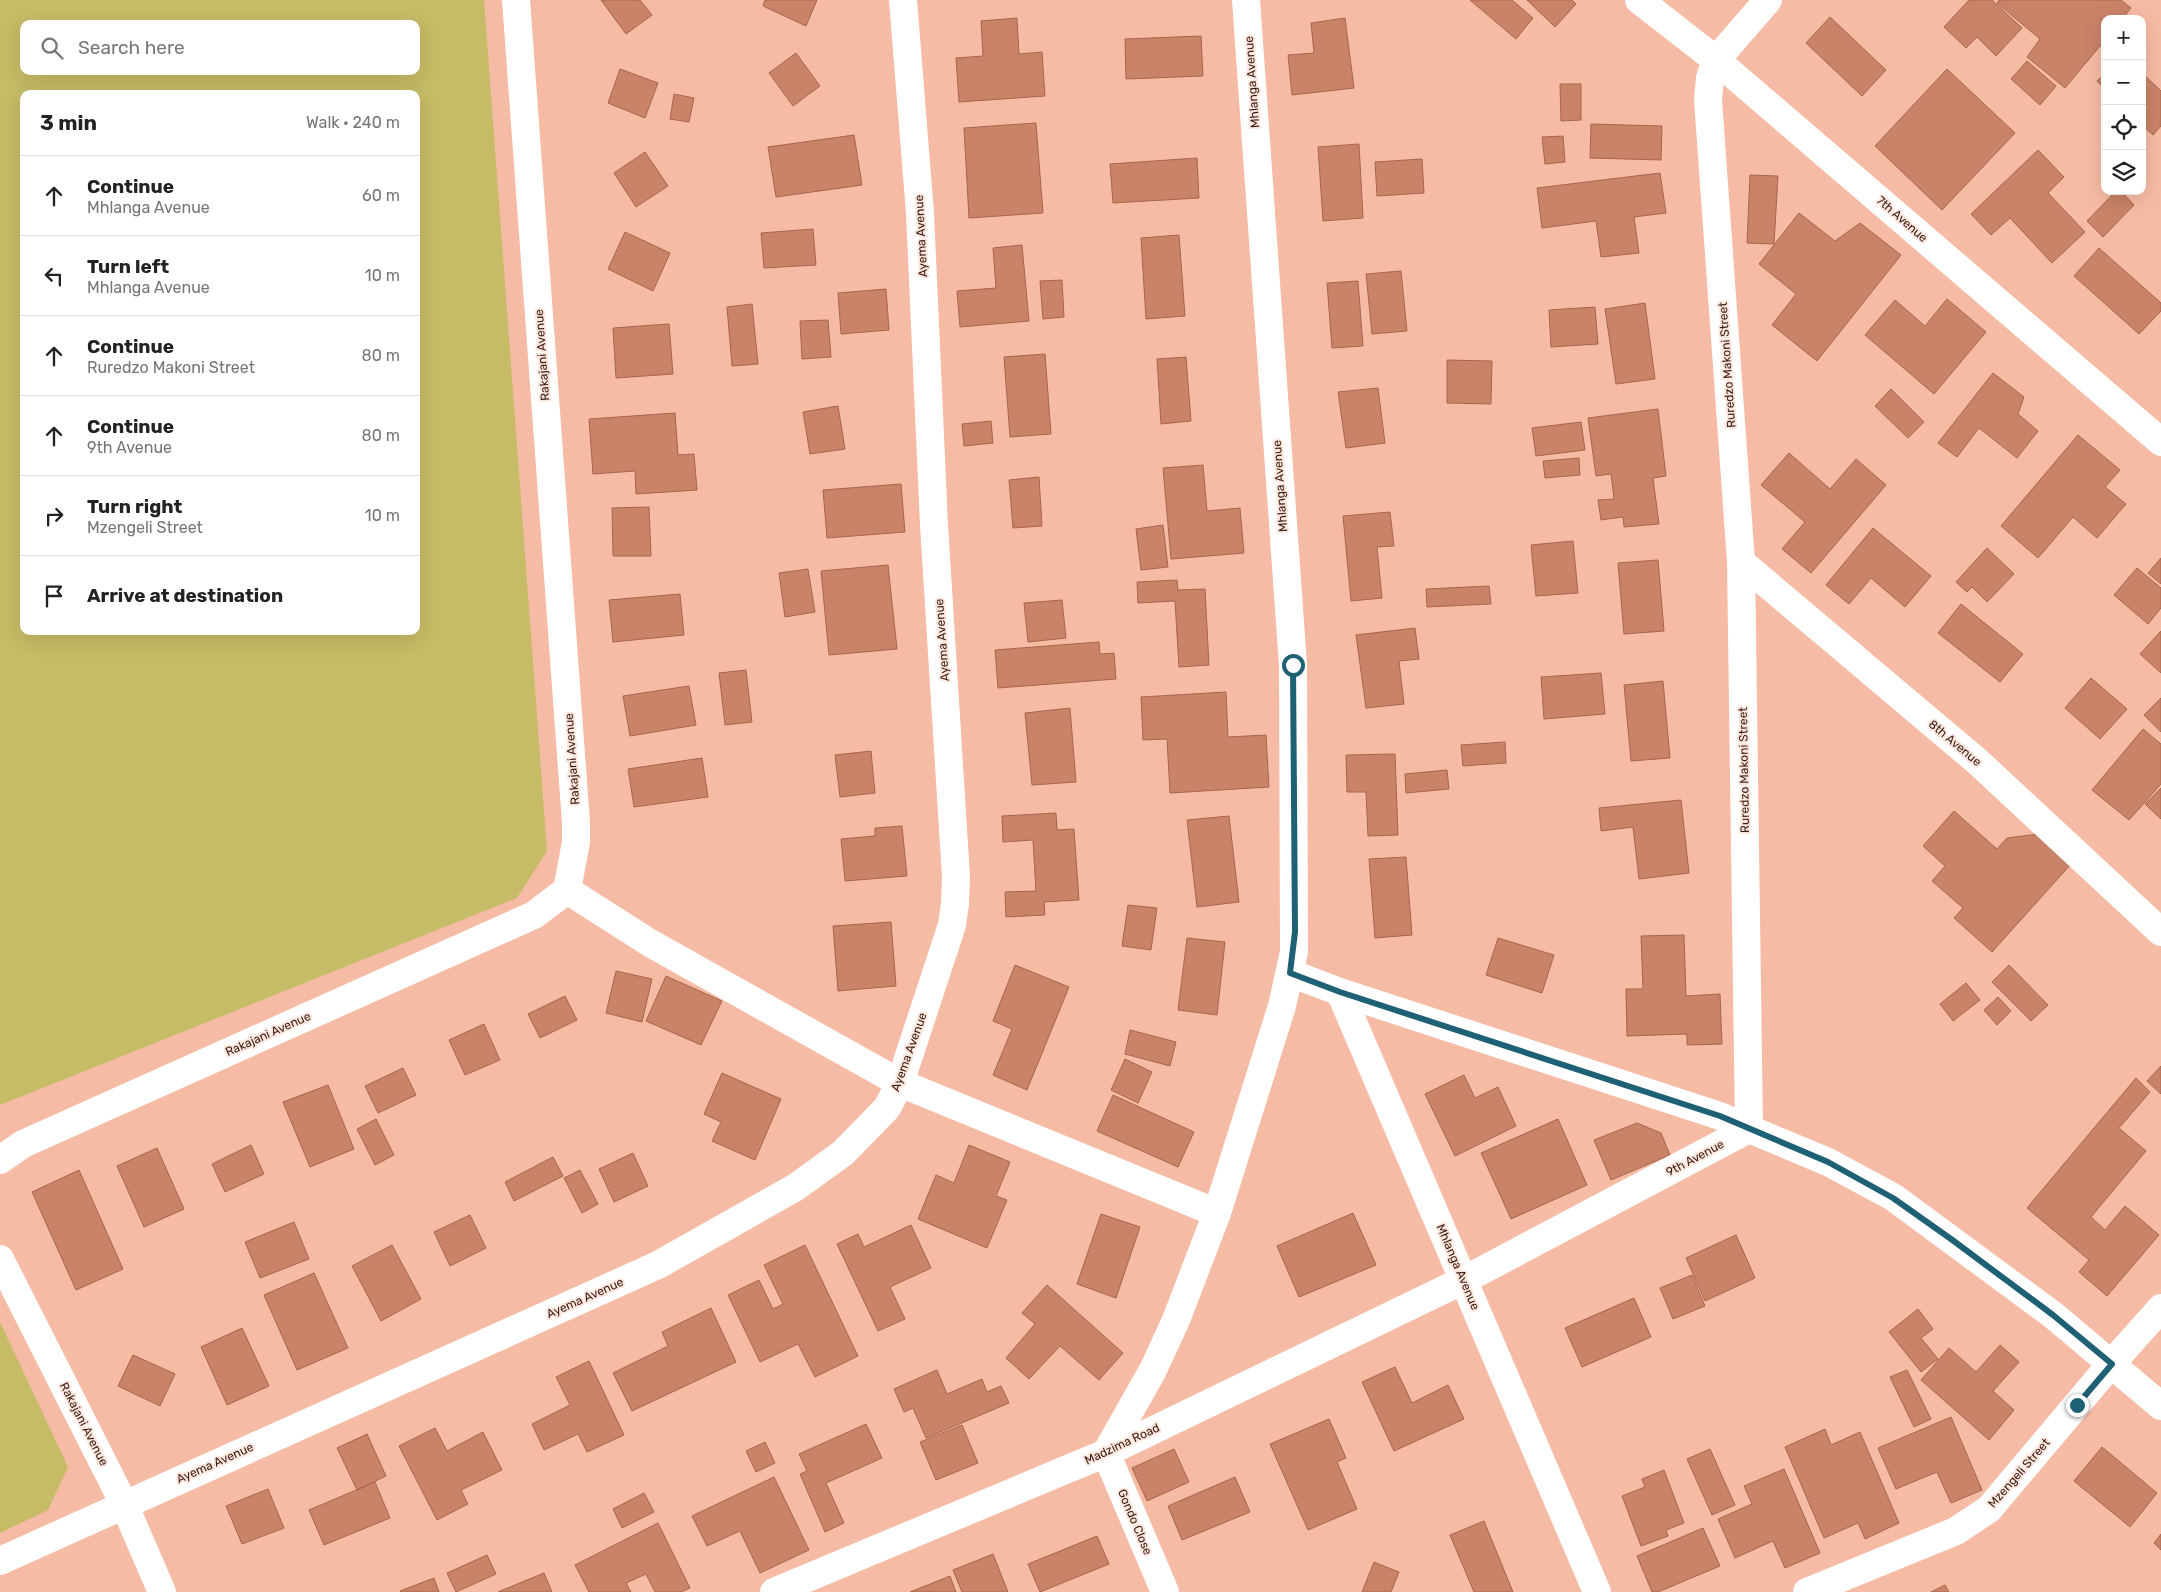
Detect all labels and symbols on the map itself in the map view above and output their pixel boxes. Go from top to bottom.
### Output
street label: Mhlanga Avenue [1242,35,1262,128]
street label: 7th Avenue [1874,193,1931,245]
street label: Ayema Avenue [912,194,930,278]
street label: Ruredzo Makoni Street [1716,301,1738,428]
street label: Rakajani Avenue [532,308,552,401]
street label: Mhlanga Avenue [1270,439,1290,532]
street label: Ayema Avenue [932,598,952,682]
route start [1282,654,1305,677]
street label: Ruredzo Makoni Street [1736,707,1752,833]
street label: Rakajani Avenue [562,712,582,805]
street label: 8th Avenue [1926,717,1984,769]
street label: Rakajani Avenue [223,1009,313,1059]
street label: Ayema Avenue [888,1010,930,1093]
street label: 9th Avenue [1664,1137,1727,1179]
street label: Mhlanga Avenue [1434,1222,1483,1312]
street label: Ayema Avenue [544,1275,626,1321]
street label: Rakajani Avenue [57,1380,111,1468]
route end [2066,1394,2089,1417]
street label: Madzima Road [1082,1421,1162,1467]
street label: Mzengeli Street [1985,1435,2053,1510]
street label: Ayema Avenue [174,1440,256,1486]
street label: Gondo Close [1115,1487,1155,1557]

